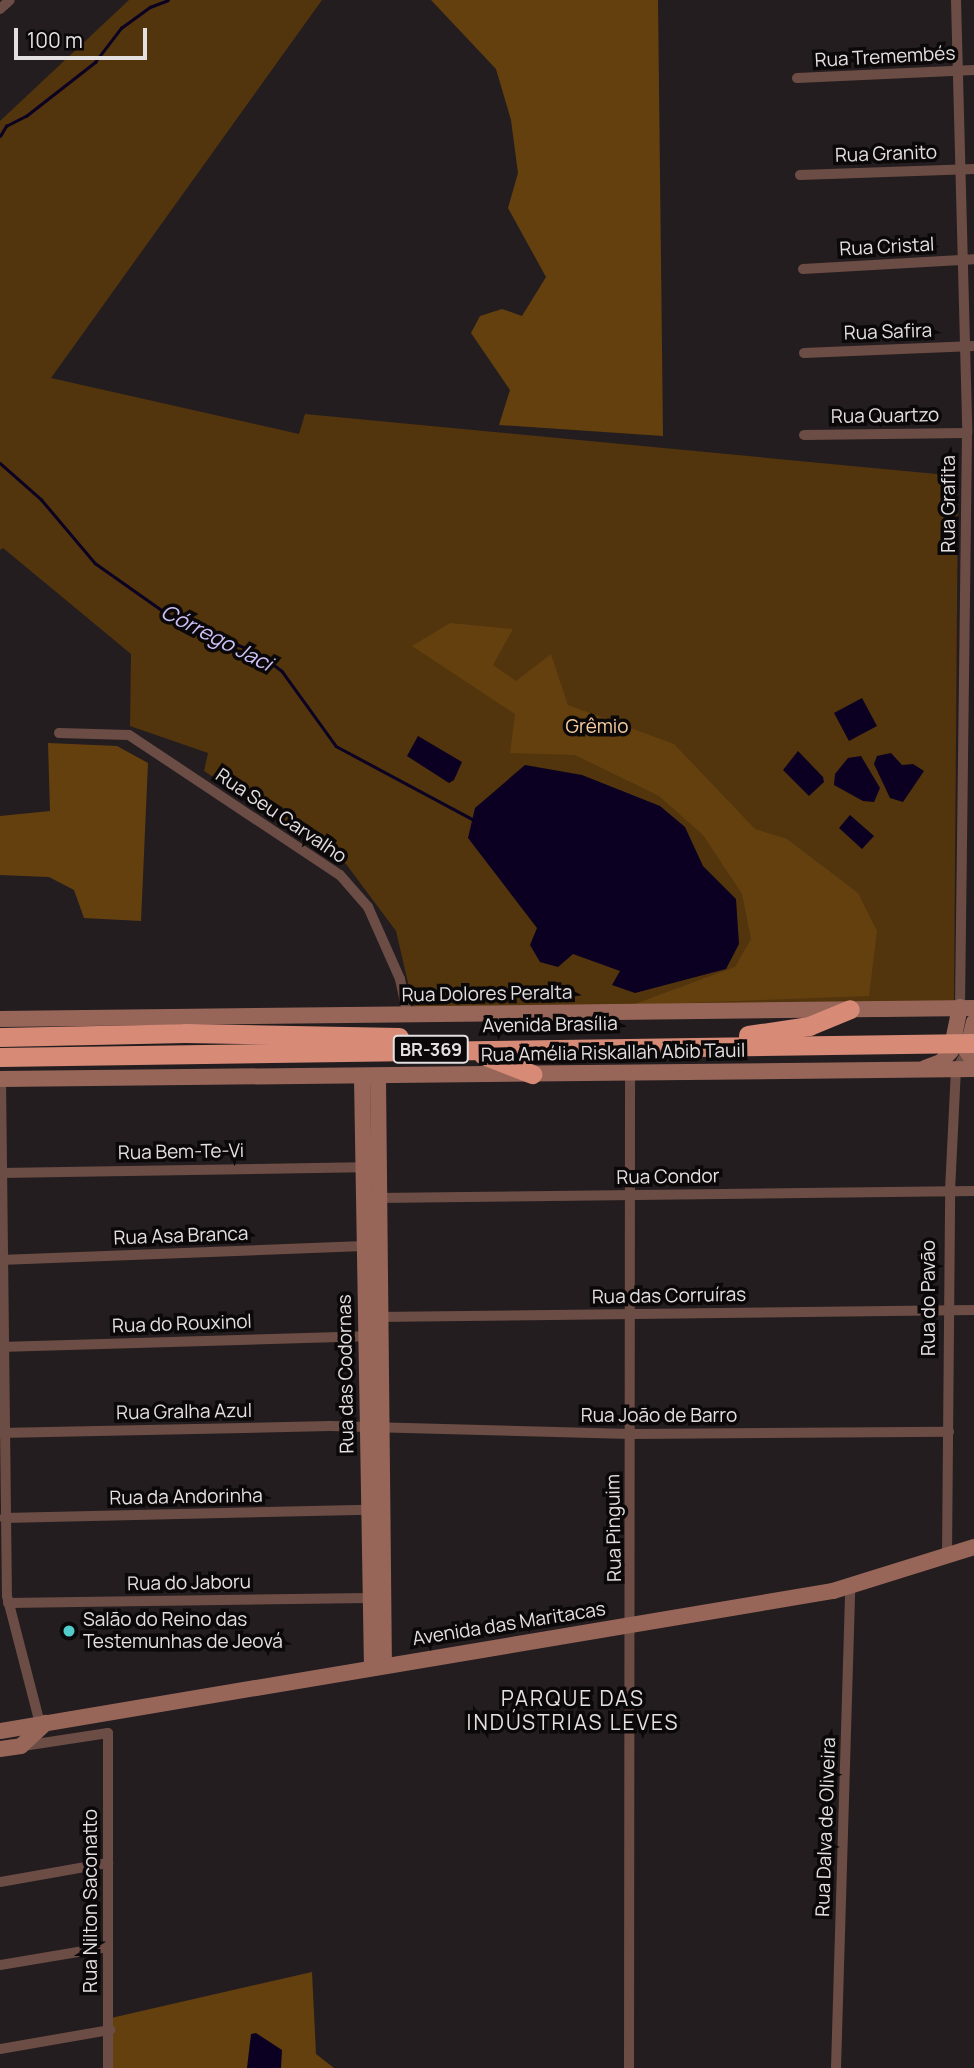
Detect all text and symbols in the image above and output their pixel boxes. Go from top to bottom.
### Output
scale bar [18,14,150,58]
text: 100 m [27,26,83,54]
street label: Rua Tremembés [814,42,956,72]
street label: Rua Granito [835,141,937,167]
street label: Rua Cristal [839,233,935,261]
street label: Rua Safira [843,319,933,345]
street label: Rua Quartzo [831,404,939,428]
street label: Rua Grafita [938,455,960,553]
water label: Córrego Jaci [157,598,277,676]
park label: Grêmio [566,716,628,738]
street label: Rua Seu Carvalho [211,764,351,868]
street label: Rua Dolores Peralta [401,981,573,1007]
street label: Avenida Brasília [482,1012,618,1038]
road number: BR-369 [392,1034,470,1064]
street label: Rua Amélia Riskallah Abib Tauil [481,1039,745,1067]
street label: Rua Bem-Te-Vi [118,1140,244,1164]
street label: Rua Condor [616,1165,720,1189]
street label: Rua Asa Branca [113,1222,249,1250]
street label: Rua do Pavão [918,1240,940,1356]
street label: Rua das Corruíras [592,1283,746,1309]
street label: Rua das Codornas [333,1294,359,1454]
street label: Rua do Rouxinol [112,1310,252,1338]
street label: Rua Gralha Azul [116,1399,252,1425]
street label: Rua João de Barro [581,1405,737,1427]
street label: Rua Pinguim [602,1474,626,1582]
street label: Rua da Andorinha [109,1484,263,1510]
street label: Rua do Jaboru [127,1571,251,1595]
street label: Avenida das Maritacas [411,1597,607,1651]
place label: Salão do Reino das Testemunhas de Jeová [83,1609,283,1653]
marker: Salão do Reino das Testemunhas de Jeová [61,1623,77,1639]
district label: PARQUE DAS INDÚSTRIAS LEVES [469,1685,677,1735]
street label: Rua Dalva de Oliveira [811,1737,841,1917]
street label: Rua Nilton Saconatto [80,1809,102,1993]

